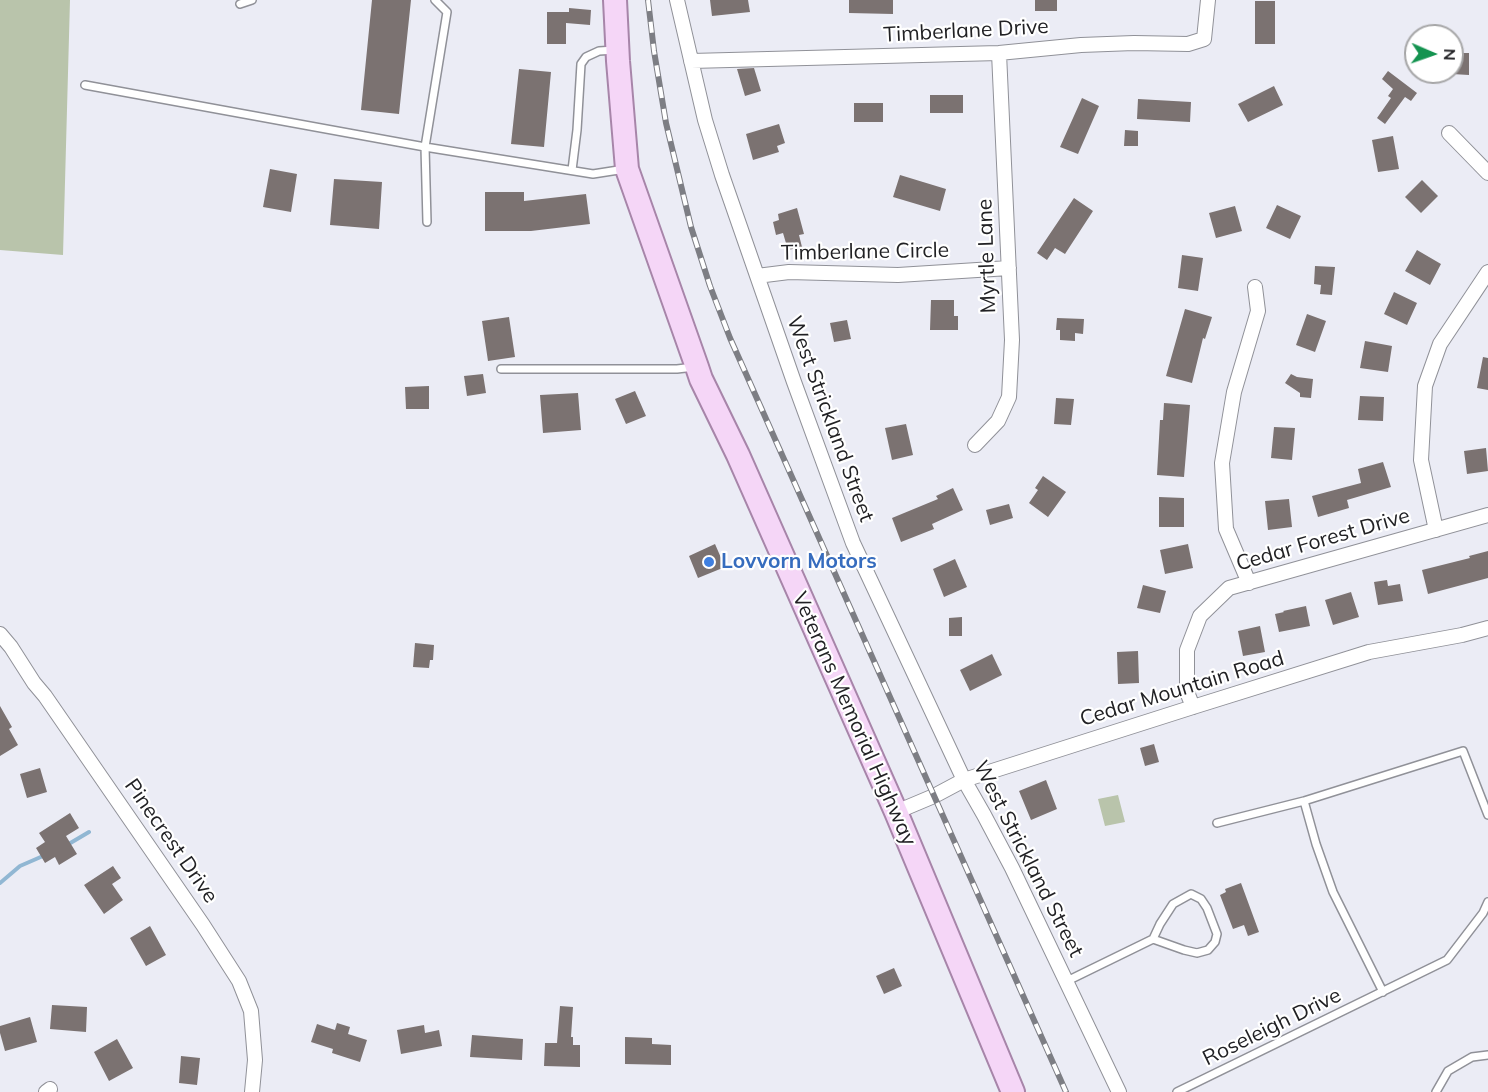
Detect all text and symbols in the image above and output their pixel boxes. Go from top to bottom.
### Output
street label: Timberlane Drive [883,14,1049,48]
north arrow [1404,24,1464,84]
text: N [1440,48,1460,61]
street label: Myrtle Lane [972,198,1002,314]
street label: Timberlane Circle [781,238,949,266]
street label: West Strickland Street [781,313,879,525]
street label: Cedar Forest Drive [1233,503,1413,577]
place label: Lovvorn Motors [721,549,877,575]
marker: Lovvorn Motors [702,555,716,569]
street label: Veterans Memorial Highway [787,588,921,850]
street label: Cedar Mountain Road [1077,646,1287,732]
street label: West Strickland Street [968,757,1088,961]
street label: Pinecrest Drive [119,774,223,908]
street label: Roseleigh Drive [1199,983,1345,1071]

